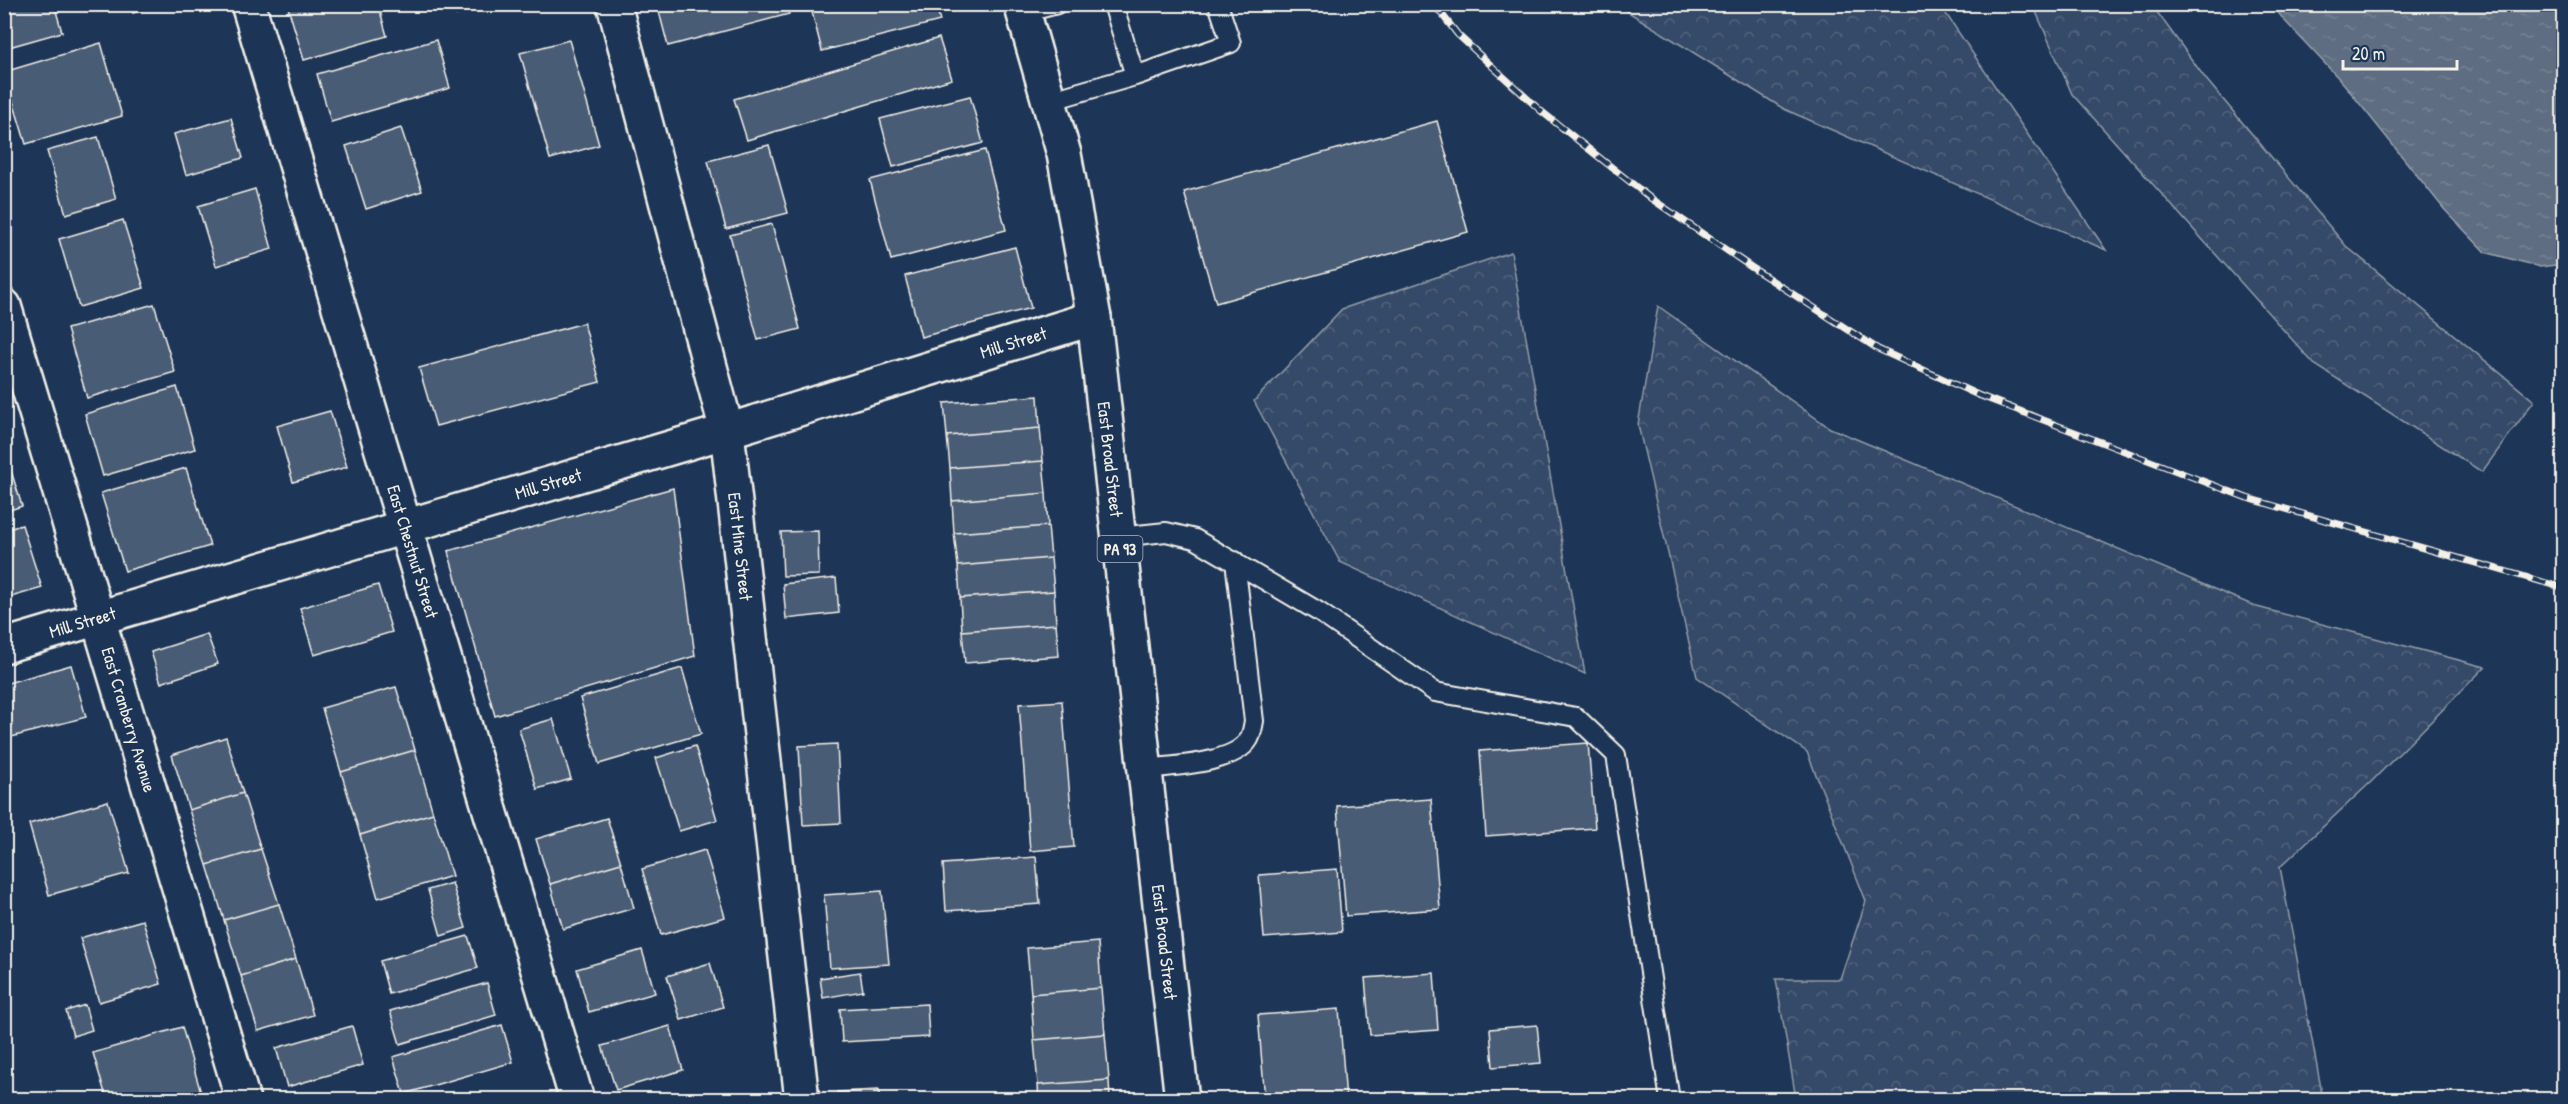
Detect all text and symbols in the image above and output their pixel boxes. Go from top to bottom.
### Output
scale bar [2343,33,2457,71]
text: 20 m [2352,41,2385,66]
street label: Mill Street [977,320,1051,364]
street label: East Broad Street [1092,400,1129,519]
street label: Mill Street [512,462,586,505]
street label: East Chestnut Street [381,482,445,622]
street label: East Mine Street [722,491,759,603]
road number: PA 93 [1098,536,1142,562]
street label: Mill Street [46,600,120,644]
street label: East Cranberry Avenue [95,644,163,795]
street label: East Broad Street [1146,883,1184,1002]

